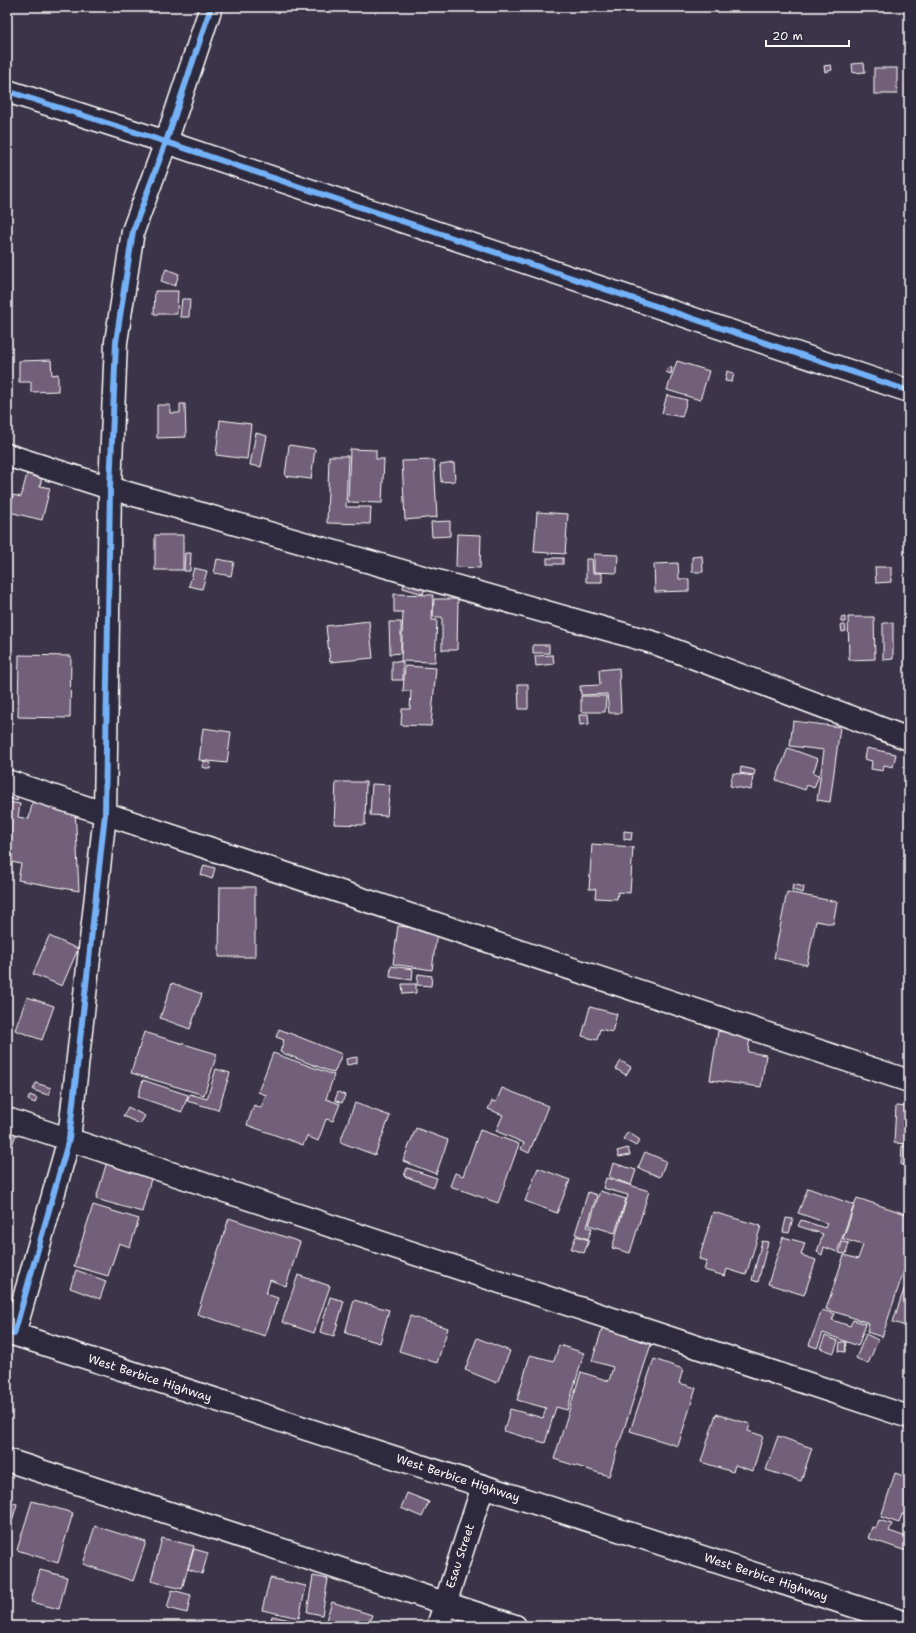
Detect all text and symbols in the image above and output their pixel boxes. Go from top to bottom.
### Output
scale bar [766,22,849,48]
text: 20 m [772,28,803,44]
street label: West Berbice Highway [86,1350,214,1406]
street label: West Berbice Highway [394,1450,522,1506]
street label: Esau Street [442,1522,478,1590]
street label: West Berbice Highway [702,1549,830,1605]

